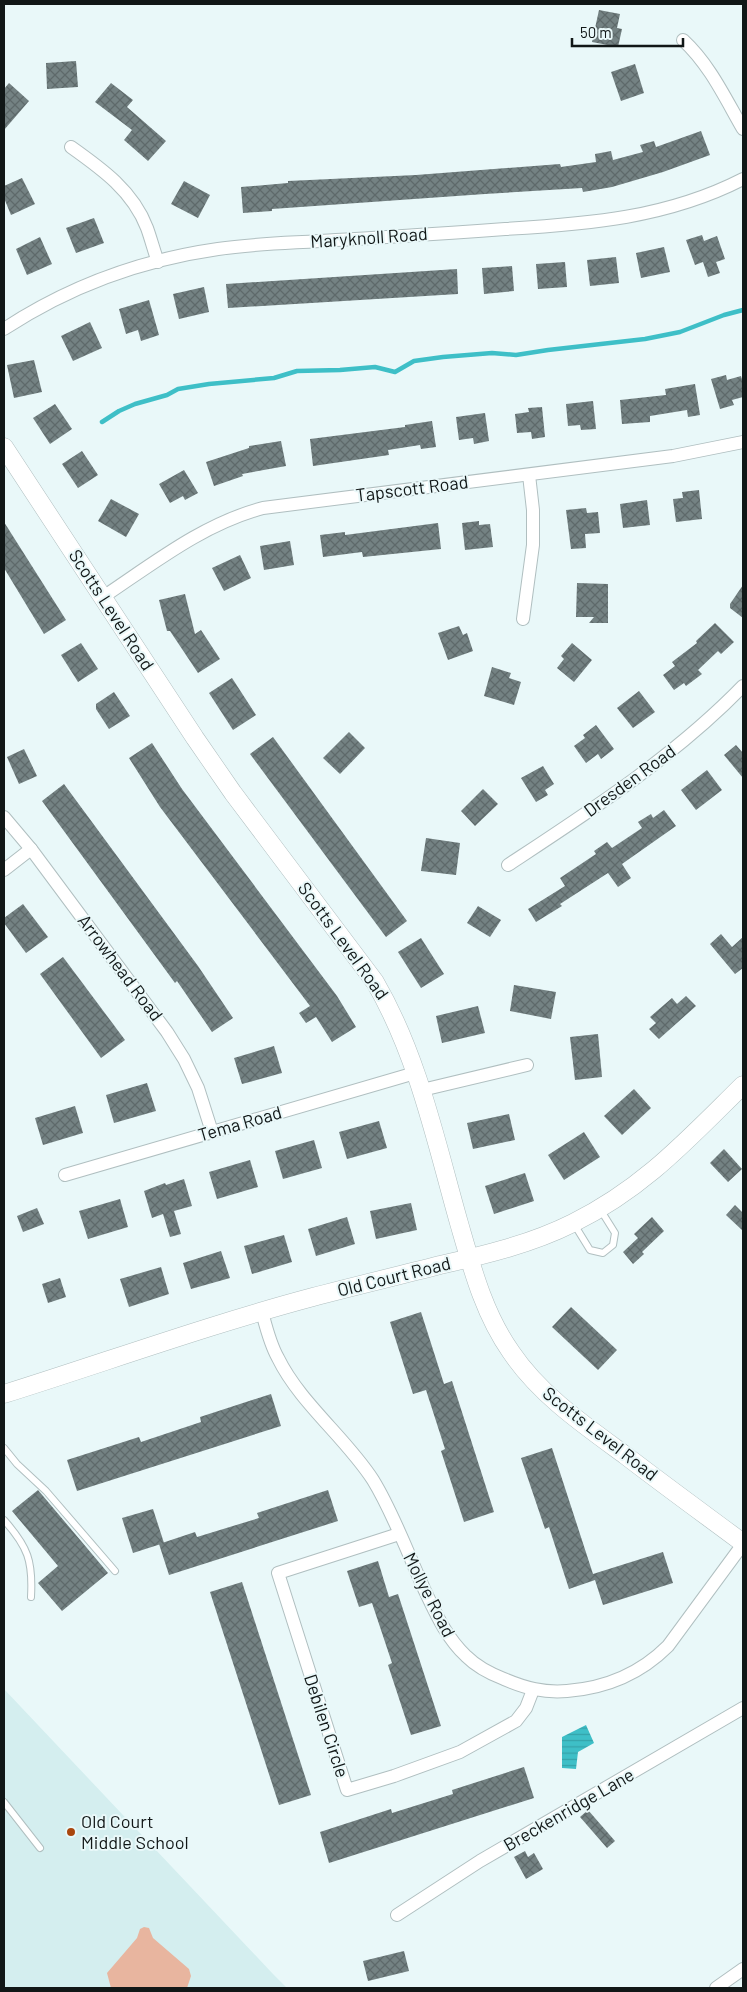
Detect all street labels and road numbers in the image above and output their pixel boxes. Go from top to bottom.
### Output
street label: Maryknoll Road [310,222,428,252]
street label: Tapscott Road [354,470,469,506]
street label: Scotts Level Road [65,545,159,674]
street label: Dresden Road [579,739,680,821]
street label: Scotts Level Road [294,877,394,1003]
street label: Arrowhead Road [74,910,168,1025]
street label: Tema Road [195,1101,284,1145]
street label: Old Court Road [335,1251,453,1301]
street label: Scotts Level Road [539,1381,662,1485]
street label: Mollye Road [399,1549,461,1641]
street label: Debilen Circle [300,1671,354,1780]
street label: Breckenridge Lane [499,1763,638,1855]

